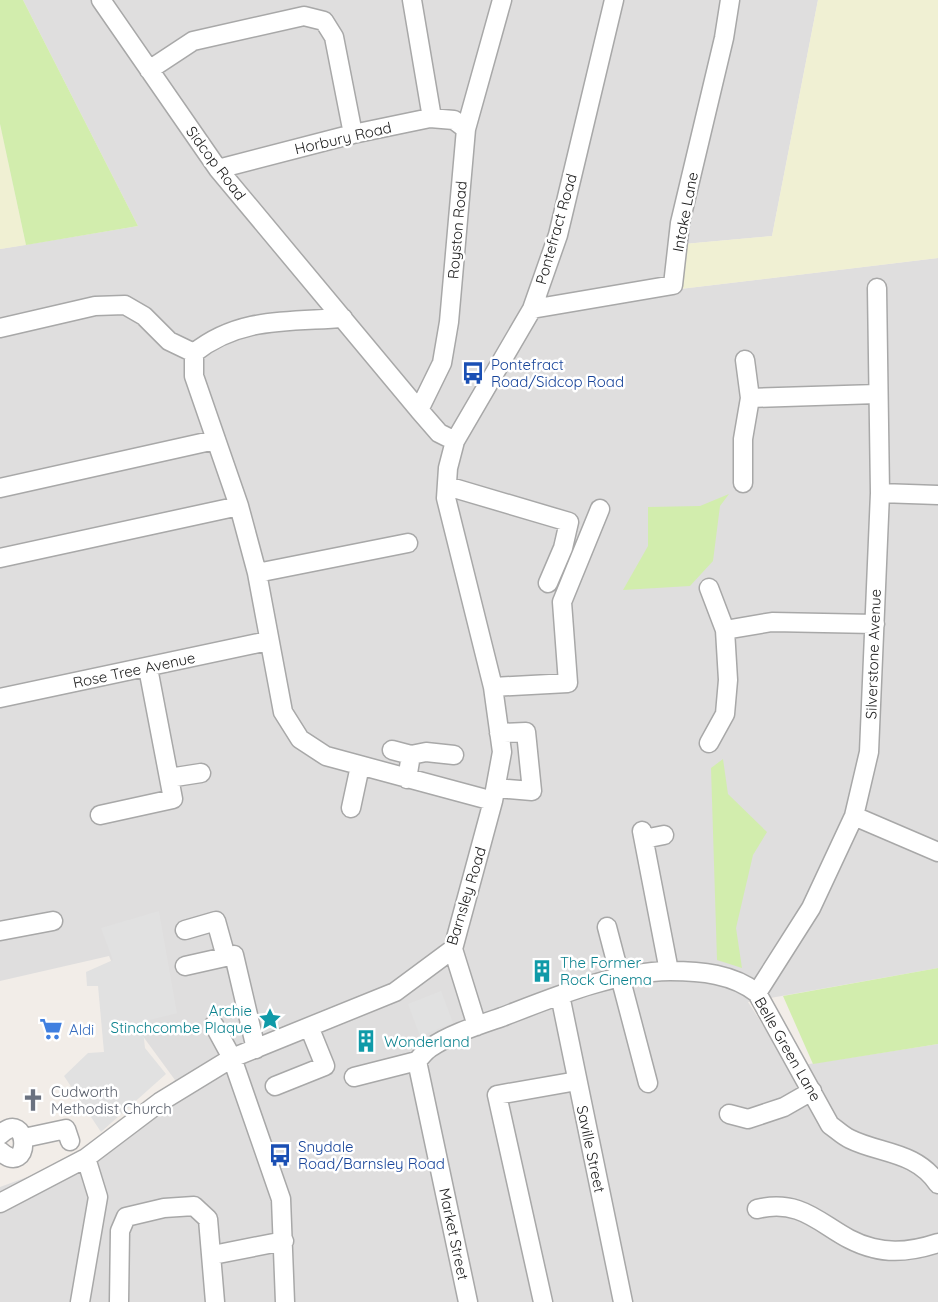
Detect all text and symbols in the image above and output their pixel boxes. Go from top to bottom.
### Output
street label: Horbury Road [293,118,393,158]
street label: Sidcop Road [182,122,250,204]
street label: Intake Lane [668,170,702,254]
street label: Pontefract Road [531,171,581,287]
street label: Royston Road [443,180,471,280]
place label: Pontefract Road/Sidcop Road [491,355,624,391]
bus stop icon: Pontefract Road/Sidcop Road [460,360,486,386]
street label: Silverstone Avenue [861,588,885,720]
street label: Rose Tree Avenue [71,648,197,692]
street label: Barnsley Road [442,845,490,947]
place label: The Former Rock Cinema [560,953,652,989]
building icon: The Former Rock Cinema [529,958,555,984]
street label: Belle Green Lane [750,993,826,1105]
place label: Archie Stinchcombe Plaque [111,1001,252,1037]
place icon: Archie Stinchcombe Plaque [257,1006,283,1032]
supermarket icon: Aldi [38,1016,64,1042]
place label: Aldi [69,1020,94,1039]
building icon: Wonderland [353,1028,379,1054]
place label: Wonderland [384,1032,470,1051]
place label: Cudworth Methodist Church [51,1082,172,1118]
church icon: Cudworth Methodist Church [20,1087,46,1113]
street label: Saville Street [572,1104,610,1194]
place label: Snydale Road/Barnsley Road [298,1137,445,1173]
bus stop icon: Snydale Road/Barnsley Road [267,1142,293,1168]
street label: Market Street [435,1186,473,1282]

